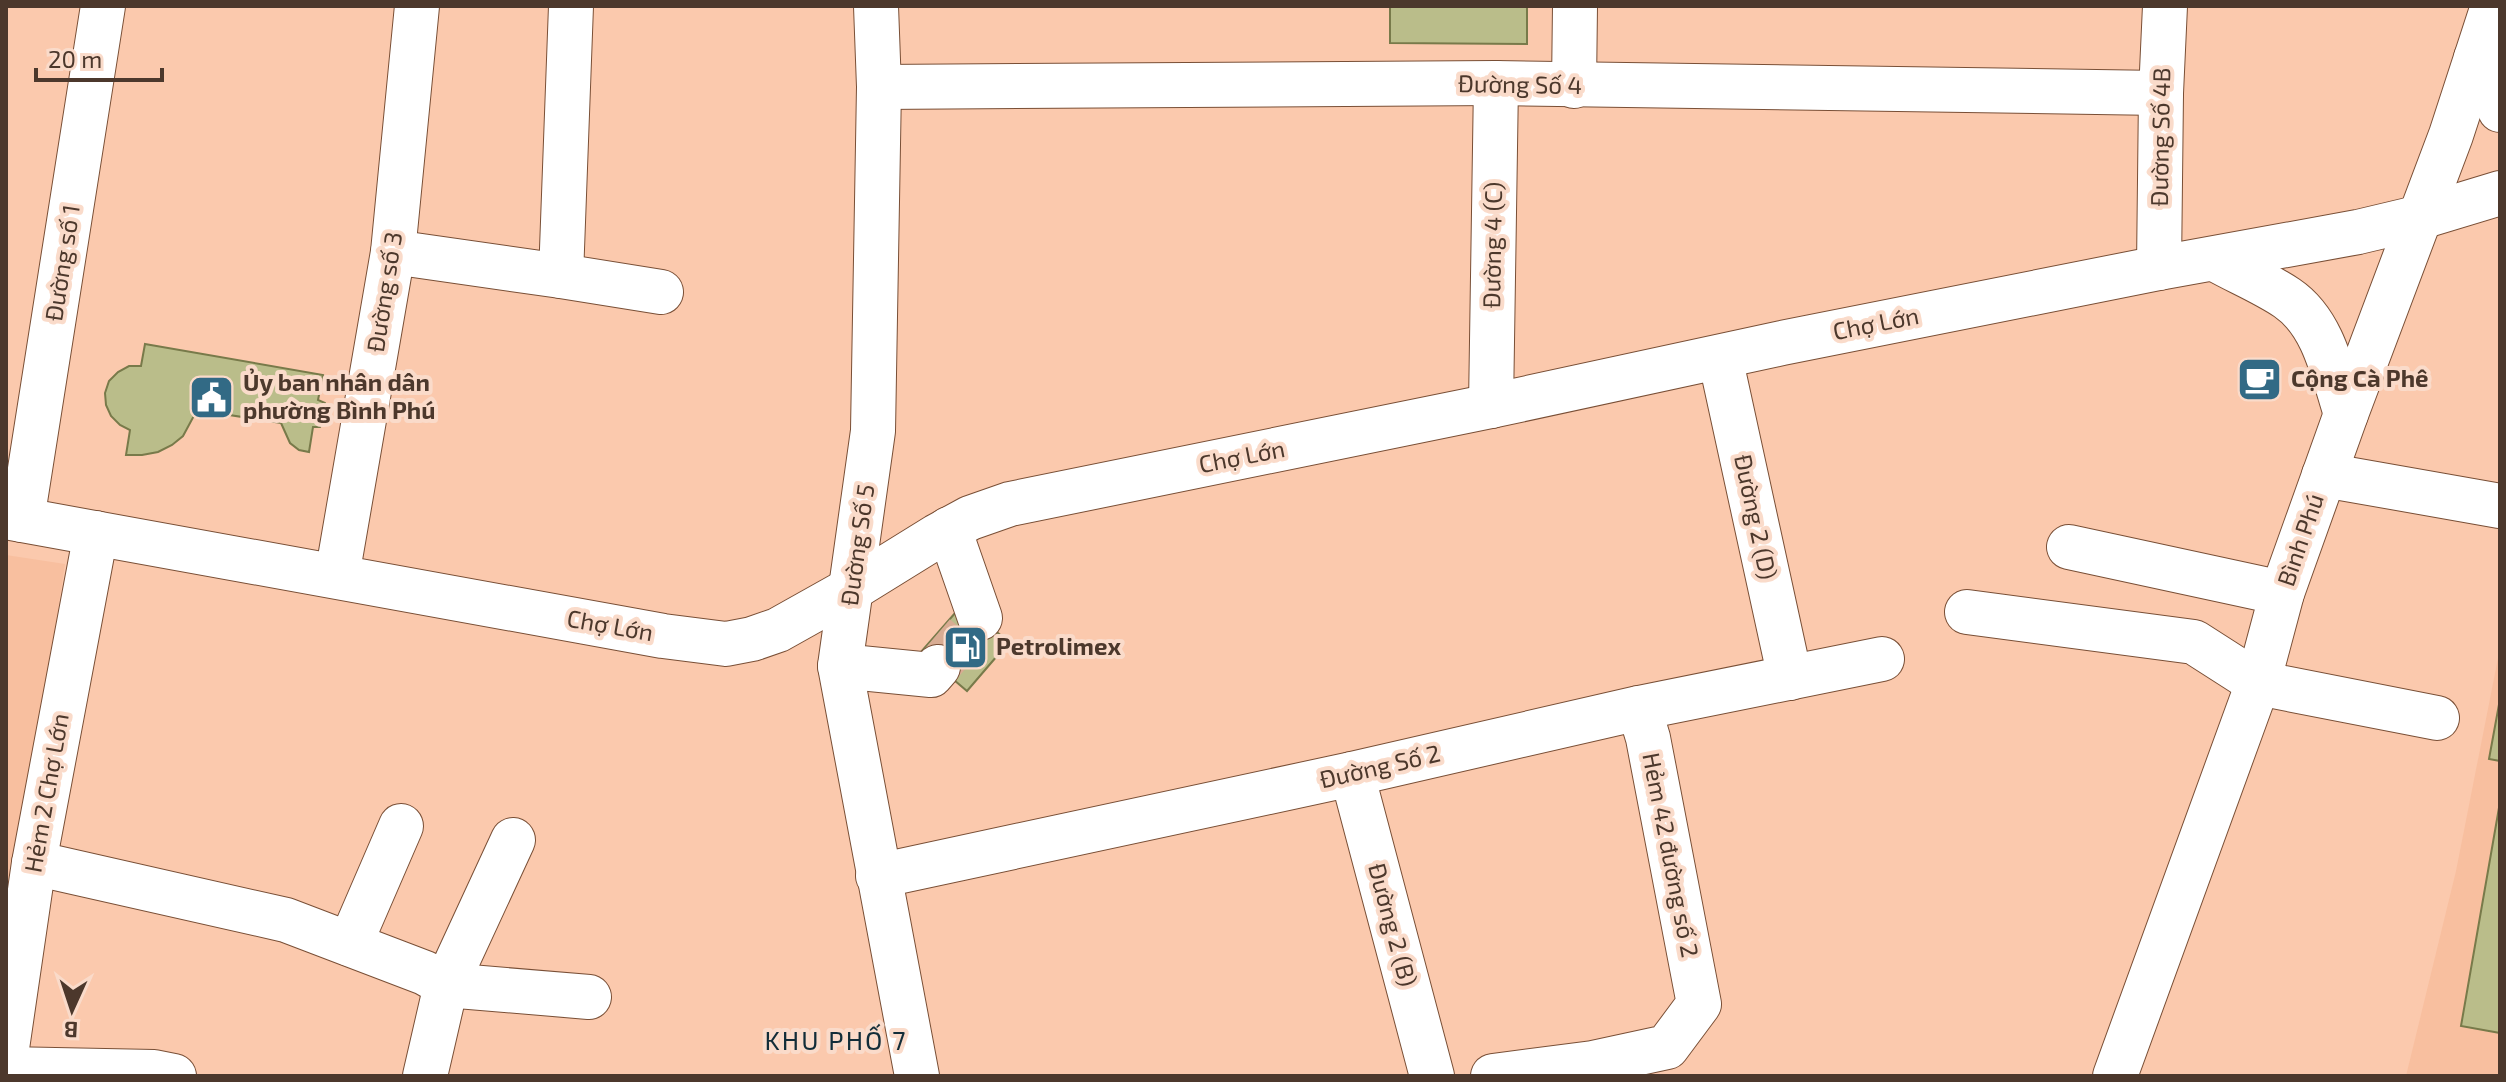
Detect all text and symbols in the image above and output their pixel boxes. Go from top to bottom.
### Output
scale bar [36,32,162,82]
text: 20 m [48,44,102,73]
street label: Đường Số 4B [2144,67,2175,207]
street label: Đường Số 4 [1458,68,1582,99]
street label: Đường 4 (C) [1476,181,1507,309]
street label: Đường số 1 [38,202,85,323]
street label: Đường số 3 [360,229,407,354]
street label: Chợ Lớn [1830,300,1921,345]
cafe icon: Cộng Cà Phê [2236,355,2284,403]
place label: Cộng Cà Phê [2291,363,2429,392]
place label: Ủy ban nhân dân phường Bình Phú [243,367,435,424]
public building icon: Ủy ban nhân dân phường Bình Phú [188,373,236,421]
street label: Chợ Lớn [1196,433,1287,478]
street label: Đường 2 (D) [1729,451,1784,582]
street label: Đường Số 5 [834,482,879,607]
street label: Bình Phú [2270,489,2329,590]
street label: Chợ Lớn [565,603,656,646]
fuel station icon: Petrolimex [941,623,989,671]
place label: Petrolimex [996,631,1121,660]
street label: Hẻm 2 Chợ Lớn [17,711,74,875]
street label: Đường Số 2 [1317,738,1443,793]
street label: Hẻm 42 đường số 2 [1637,750,1706,960]
street label: Đường 2 (B) [1363,860,1424,989]
north arrow [32,970,112,1050]
text: B [63,1018,79,1044]
district label: KHU PHỐ 7 [764,1023,908,1055]

